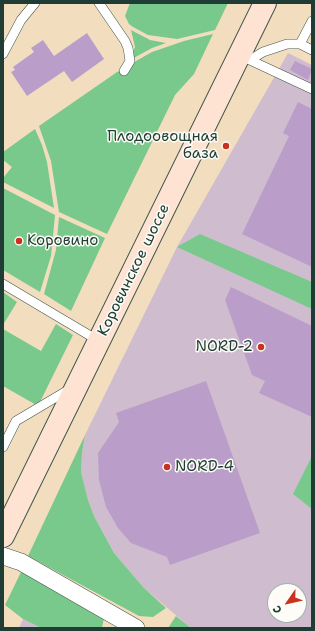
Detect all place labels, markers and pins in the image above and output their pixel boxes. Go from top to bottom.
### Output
place label: Плодоовощная база [107,128,218,163]
marker: Плодоовощная база [221,141,231,151]
place label: Коровино [27,232,98,250]
marker: Коровино [14,236,24,246]
place label: NORD-2 [196,338,253,356]
marker: NORD-2 [256,342,266,352]
place label: NORD-4 [175,458,234,476]
marker: NORD-4 [162,462,172,472]

